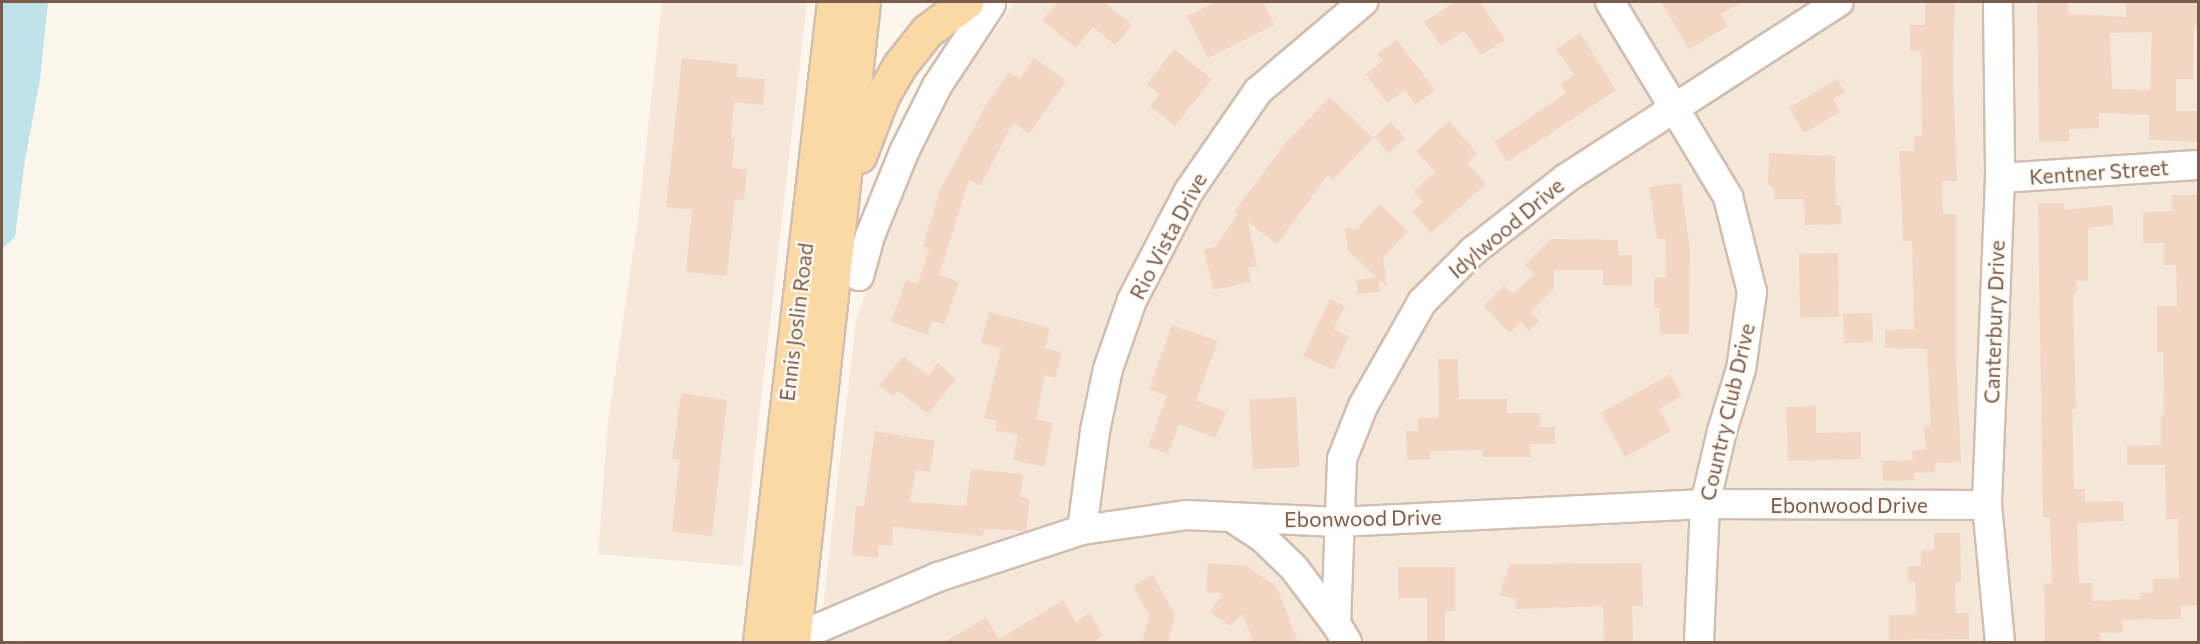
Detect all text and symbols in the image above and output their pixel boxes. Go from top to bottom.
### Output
street label: Kentner Street [2028,155,2170,189]
street label: Rio Vista Drive [1124,168,1212,304]
street label: Idylwood Drive [1443,173,1569,283]
street label: Canterbury Drive [1979,240,2009,404]
street label: Ennis Joslin Road [774,241,818,403]
street label: Country Club Drive [1694,321,1760,503]
street label: Ebonwood Drive [1770,492,1928,518]
street label: Ebonwood Drive [1284,504,1442,532]

